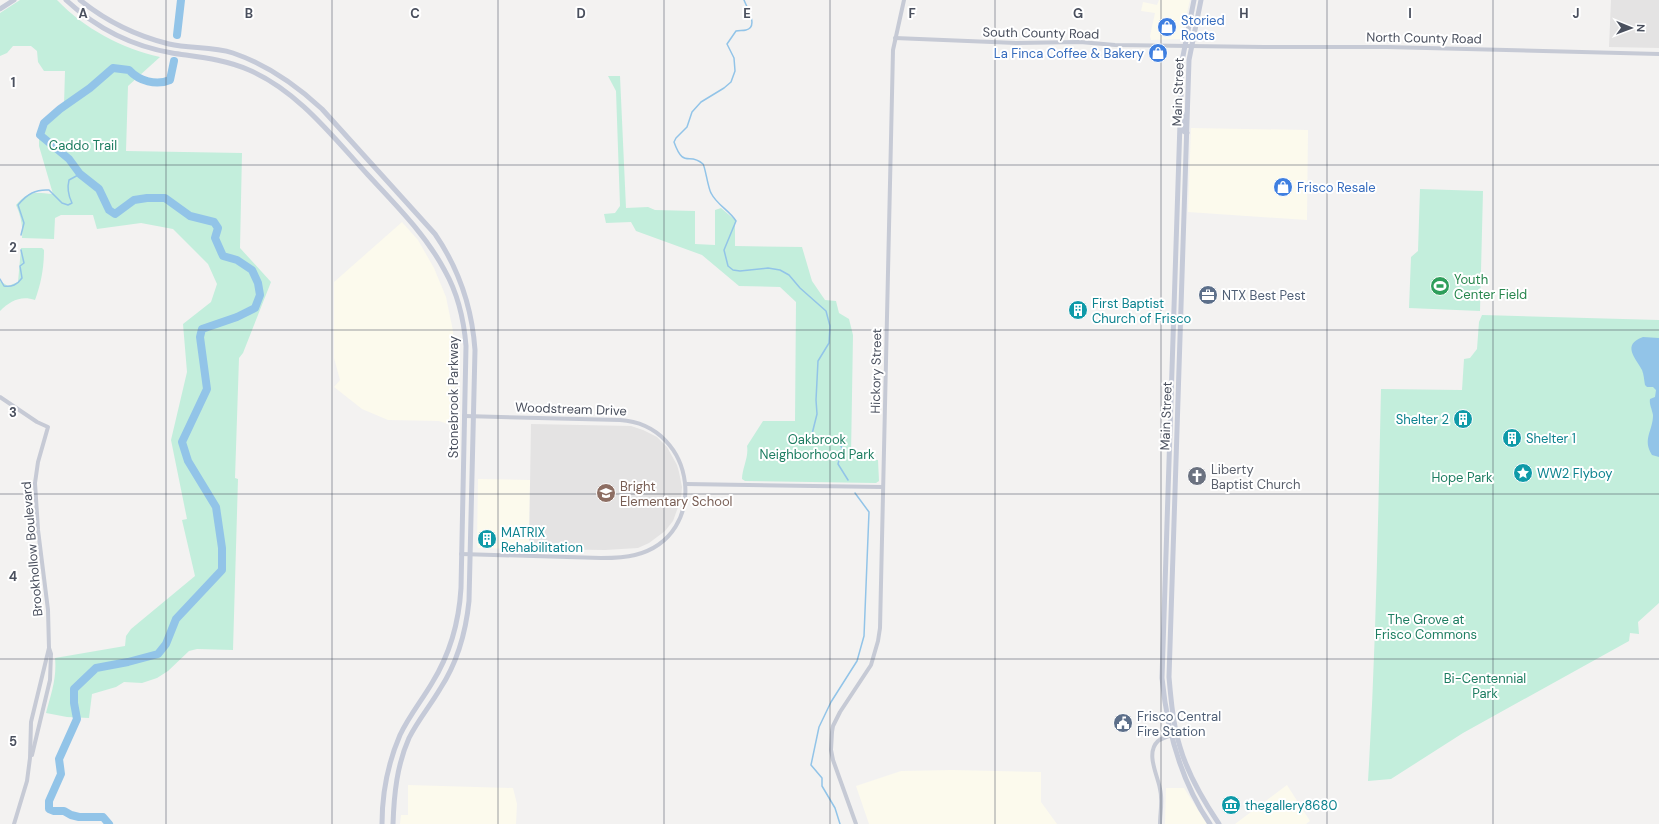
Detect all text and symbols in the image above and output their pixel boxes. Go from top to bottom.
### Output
text: A [78,5,88,22]
text: B [245,5,253,22]
text: C [410,5,420,22]
text: D [576,5,586,22]
text: E [743,5,751,22]
text: F [908,5,916,22]
text: G [1073,5,1083,22]
text: H [1239,5,1249,22]
text: I [1408,5,1412,22]
text: J [1572,5,1580,22]
north arrow [1611,8,1651,48]
place label: Storied Roots [1181,12,1225,44]
shop icon: Storied Roots [1156,16,1178,38]
street label: South County Road [983,23,1099,43]
text: N [1634,24,1648,32]
street label: North County Road [1366,28,1482,48]
shop icon: La Finca Coffee & Bakery [1147,42,1169,64]
place label: La Finca Coffee & Bakery [994,45,1144,62]
street label: Main Street [1168,57,1188,127]
text: 1 [11,74,15,91]
park label: Caddo Trail [49,137,117,154]
shop icon: Frisco Resale [1272,176,1294,198]
place label: Frisco Resale [1297,179,1376,196]
text: 2 [9,239,17,256]
place label: Youth Center Field [1454,271,1527,303]
sports icon: Youth Center Field [1429,275,1451,297]
office icon: NTX Best Pest [1197,284,1219,306]
place label: NTX Best Pest [1222,287,1305,304]
place label: First Baptist Church of Frisco [1092,295,1192,327]
building icon: First Baptist Church of Frisco [1067,299,1089,321]
street label: Hickory Street [867,328,885,414]
street label: Stonebrook Parkway [445,336,462,458]
street label: Main Street [1156,381,1176,451]
street label: Woodstream Drive [515,399,627,419]
text: 3 [9,404,17,421]
building icon: Shelter 2 [1452,408,1474,430]
place label: Shelter 2 [1396,411,1449,428]
building icon: Shelter 1 [1501,427,1523,449]
place label: Shelter 1 [1526,430,1576,447]
park label: Oakbrook Neighborhood Park [759,431,875,463]
place label: Liberty Baptist Church [1211,461,1301,493]
place icon: WW2 Flyboy [1512,462,1534,484]
church icon: Liberty Baptist Church [1186,465,1208,487]
place label: WW2 Flyboy [1537,465,1612,482]
park label: Hope Park [1431,469,1493,486]
place label: Bright Elementary School [620,478,733,510]
street label: Brookhollow Boulevard [18,481,46,617]
school or university icon: Bright Elementary School [595,482,617,504]
place label: MATRIX Rehabilitation [501,524,583,556]
building icon: MATRIX Rehabilitation [476,528,498,550]
text: 4 [9,568,17,585]
park label: The Grove at Frisco Commons [1375,611,1477,643]
park label: Bi-Centennial Park [1444,670,1526,702]
place label: Frisco Central Fire Station [1137,708,1221,740]
public building icon: Frisco Central Fire Station [1112,712,1134,734]
text: 5 [9,733,17,750]
museum icon: thegallery8680 [1220,794,1242,816]
place label: thegallery8680 [1245,797,1337,814]

